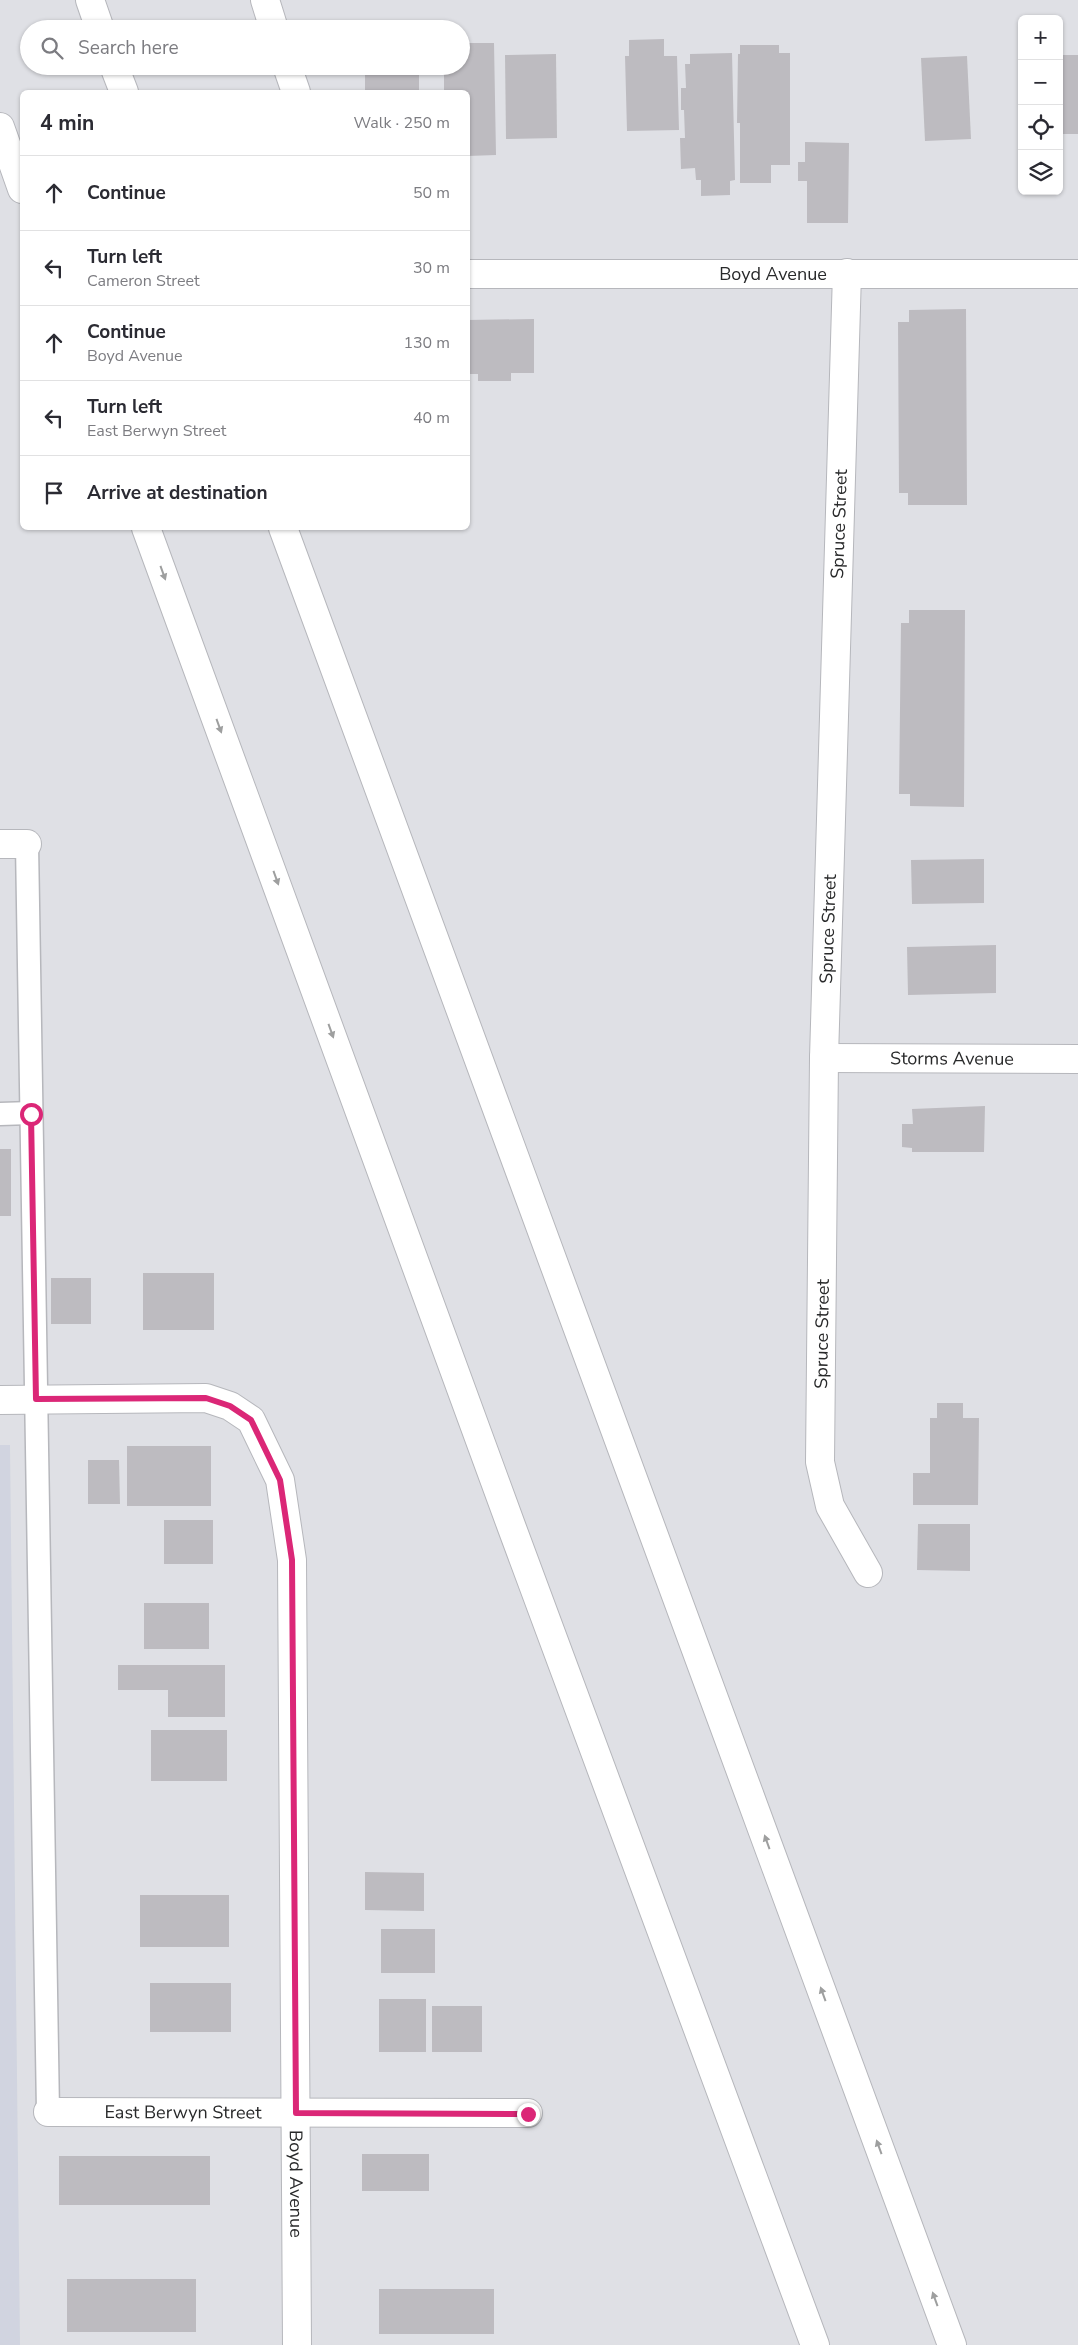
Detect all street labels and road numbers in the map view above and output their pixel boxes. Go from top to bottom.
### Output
street label: Boyd Avenue [719,262,827,286]
street label: Spruce Street [825,468,853,579]
street label: Spruce Street [814,873,842,984]
street label: Storms Avenue [890,1046,1014,1071]
street label: Spruce Street [809,1278,835,1389]
street label: East Berwyn Street [104,2100,262,2124]
street label: Boyd Avenue [284,2130,308,2238]

